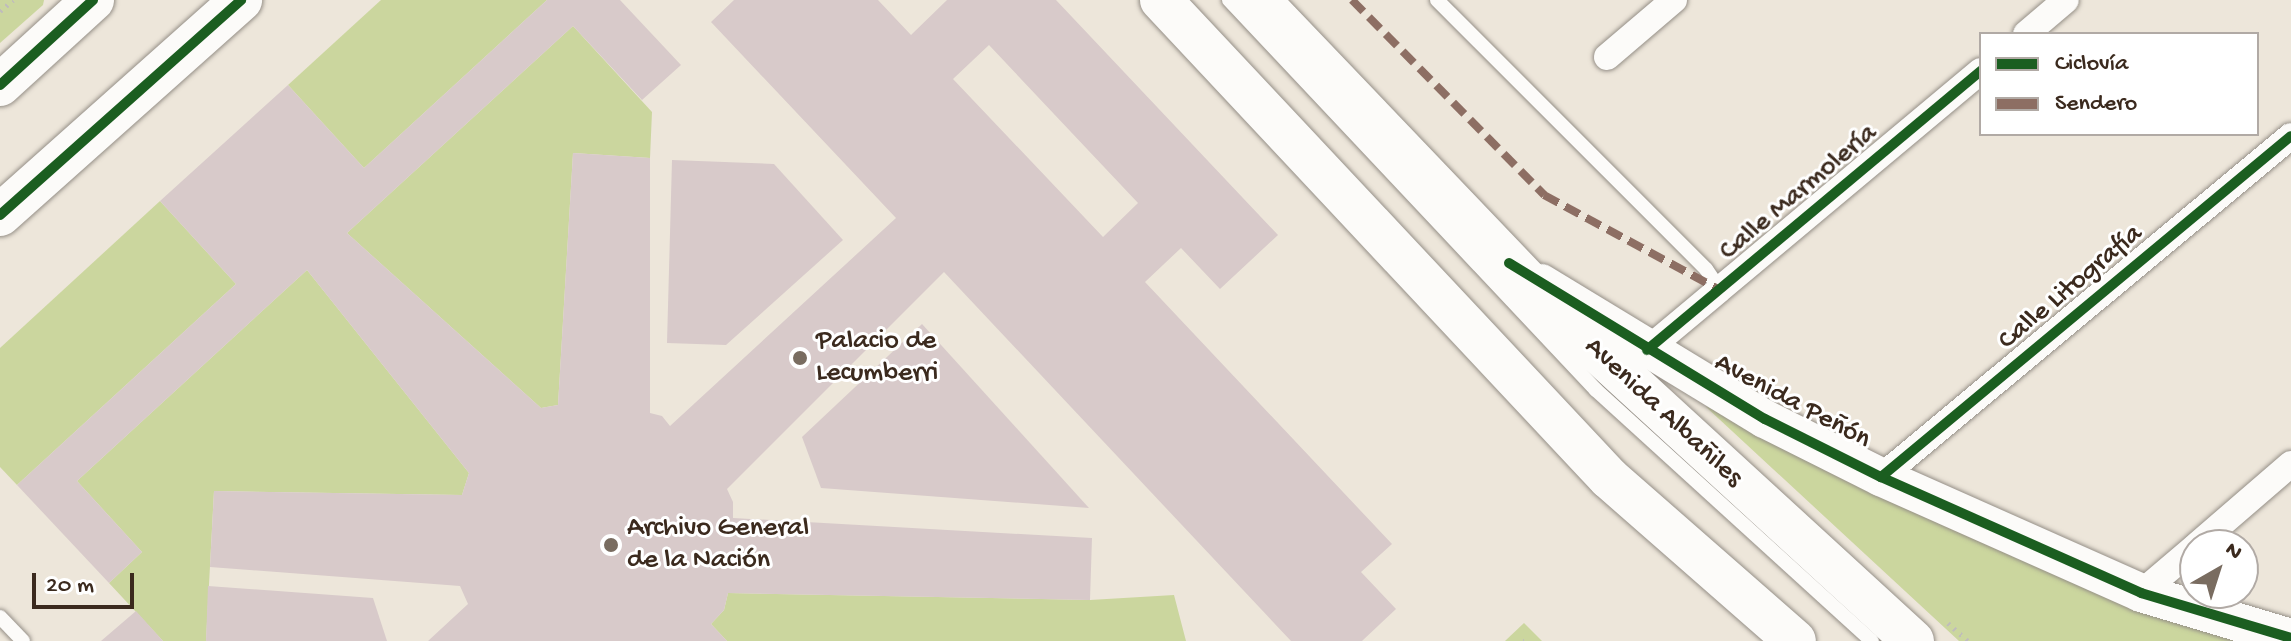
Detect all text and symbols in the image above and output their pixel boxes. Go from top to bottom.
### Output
legend [1979,32,2259,136]
text: Ciclovía [2055,50,2128,79]
text: Sendero [2055,90,2137,119]
street label: Calle Marmolería [1713,117,1885,269]
street label: Calle Litografía [1992,218,2150,358]
place label: Palacio de Lecumberri [816,325,938,391]
street label: Avenida Albañiles [1577,331,1749,495]
street label: Avenida Peñón [1708,347,1876,457]
marker: Palacio de Lecumberri [791,349,809,367]
place label: Archivo General de la Nación [627,512,809,578]
north arrow [2179,529,2259,609]
marker: Archivo General de la Nación [602,536,620,554]
text: N [2219,537,2247,567]
scale bar [36,557,138,607]
text: 20 m [46,572,94,601]

